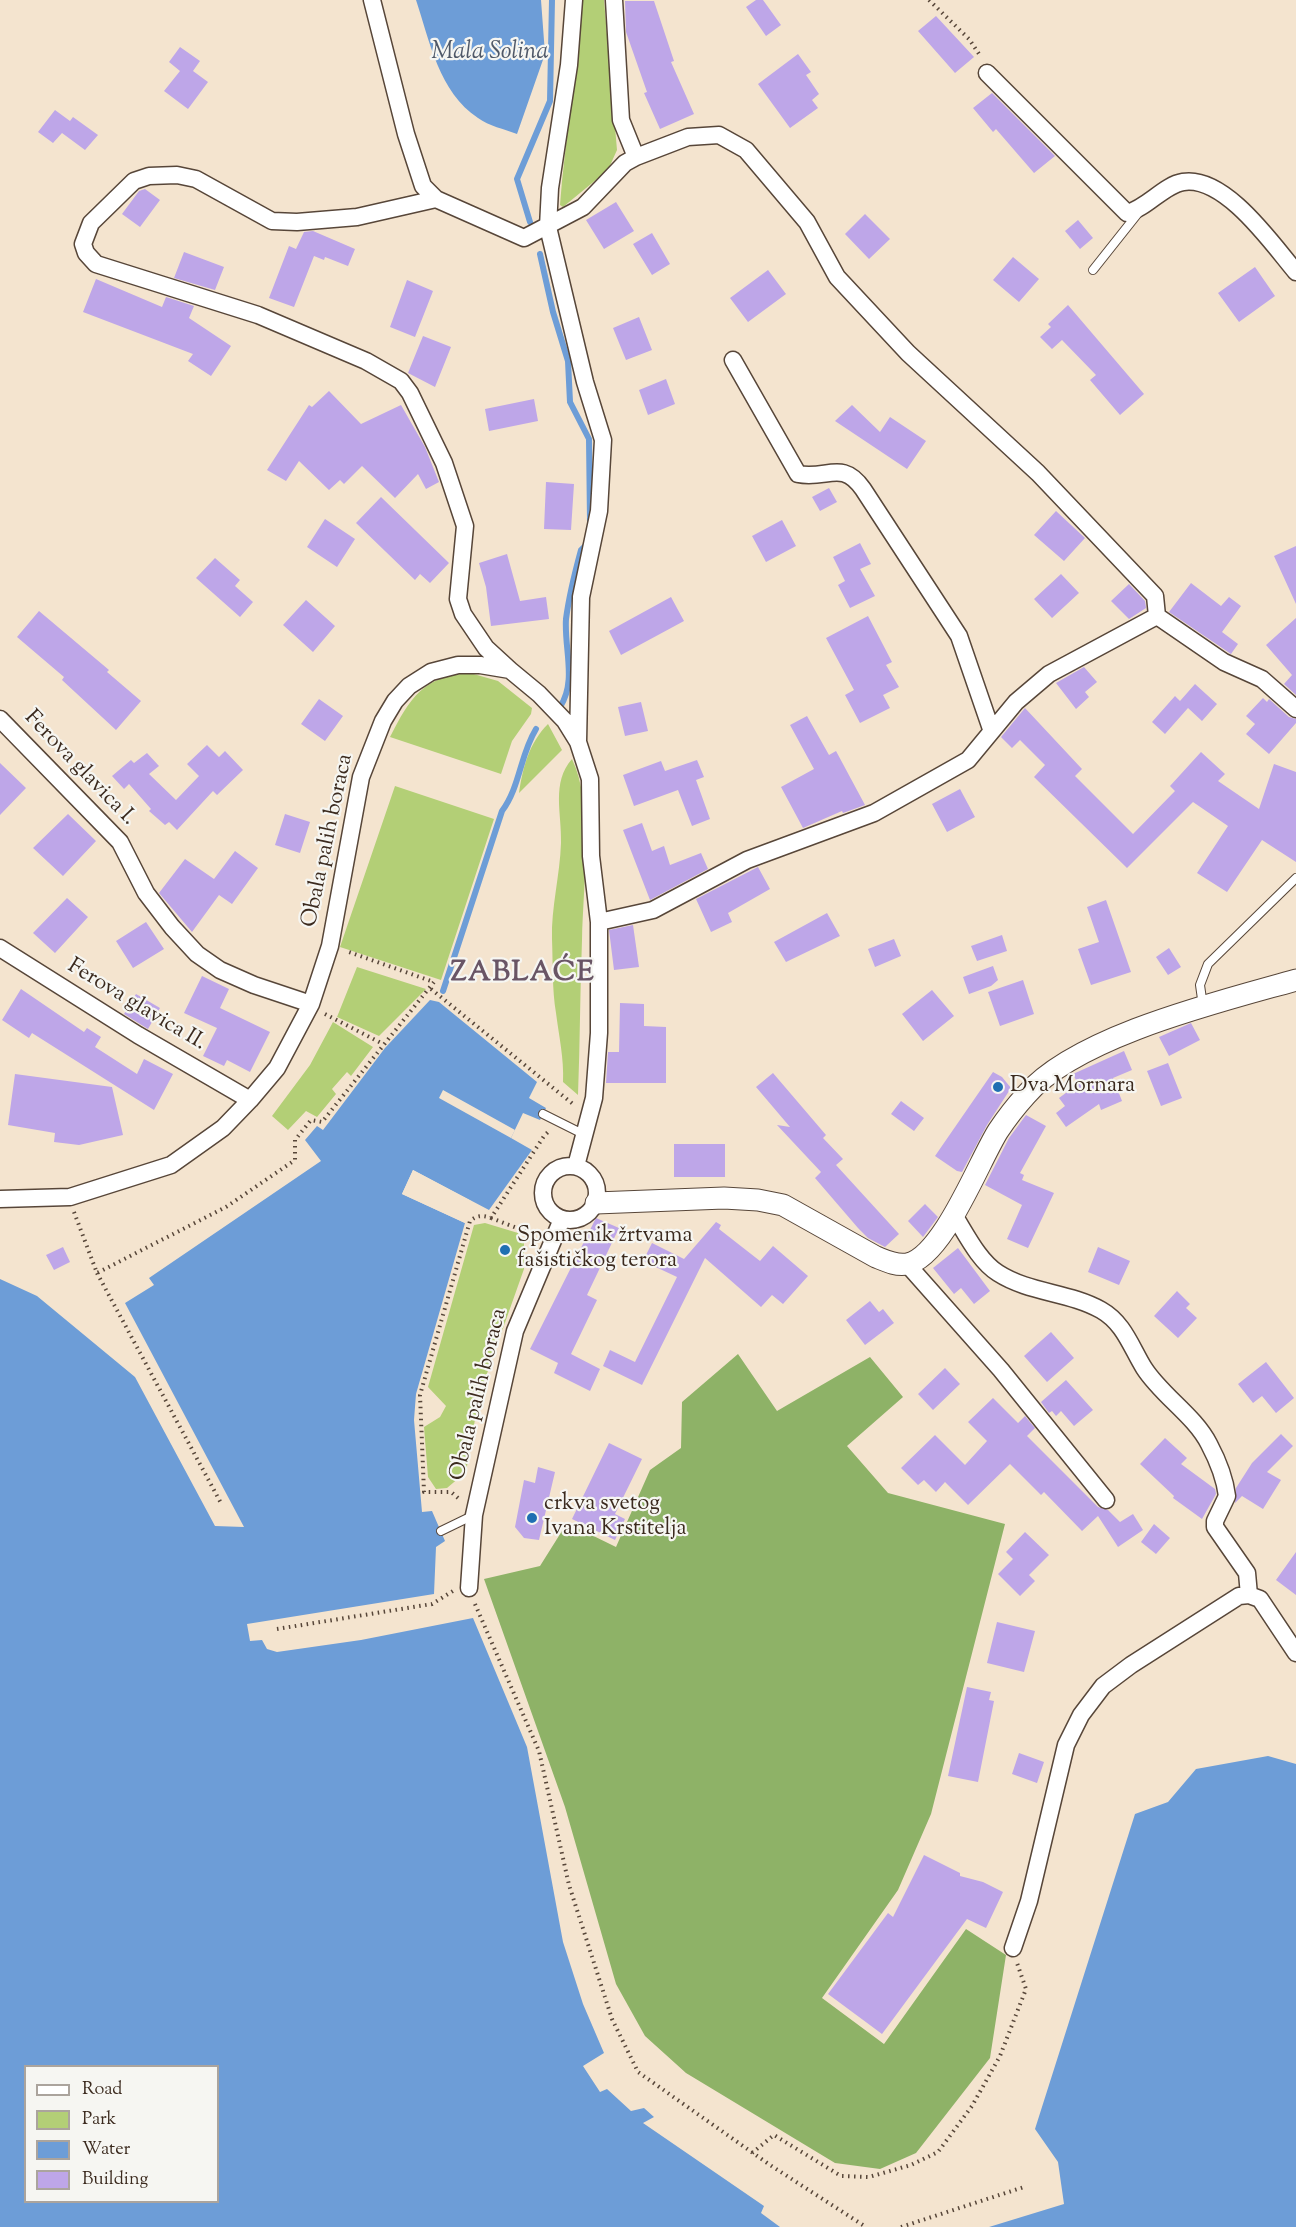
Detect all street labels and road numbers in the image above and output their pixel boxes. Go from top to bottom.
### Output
street label: Ferova glavica I. [17,706,141,832]
street label: Obala palih boraca [298,752,360,930]
street label: Ferova glavica II. [62,954,210,1058]
street label: Obala palih boraca [446,1306,514,1484]

